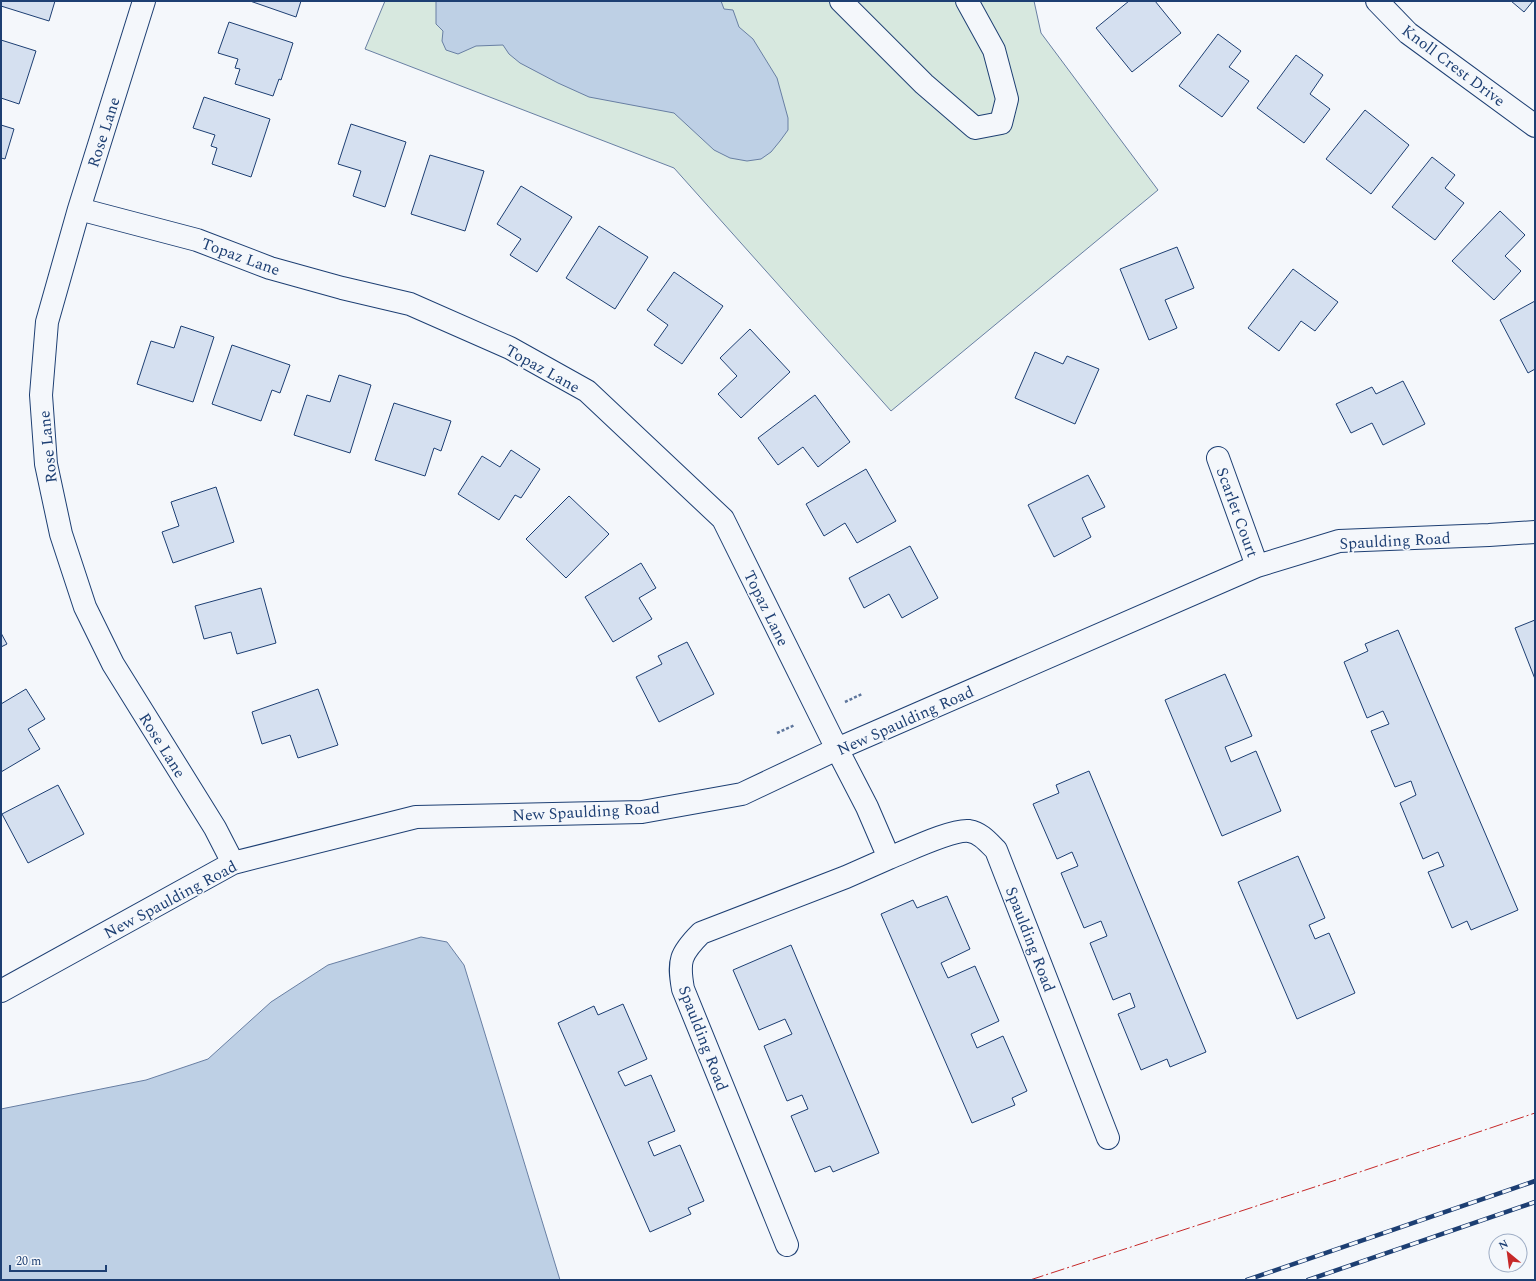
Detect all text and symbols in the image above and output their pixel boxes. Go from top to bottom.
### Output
street label: Knoll Crest Drive [1397,19,1510,113]
street label: Rose Lane [81,94,127,171]
street label: Topaz Lane [198,232,283,282]
street label: Topaz Lane [501,338,584,399]
street label: Rose Lane [32,409,64,484]
street label: Scarlet Court [1210,464,1265,561]
street label: Spaulding Road [1339,526,1451,556]
street label: Topaz Lane [737,566,795,651]
street label: New Spaulding Road [833,680,978,762]
street label: Rose Lane [133,708,192,783]
street label: New Spaulding Road [512,796,660,828]
street label: New Spaulding Road [100,855,241,945]
street label: Spaulding Road [999,883,1061,996]
street label: Spaulding Road [672,982,734,1095]
north arrow [1488,1233,1528,1273]
text: N [1495,1235,1511,1254]
scale bar [10,1247,106,1273]
text: 20 m [16,1252,41,1271]

